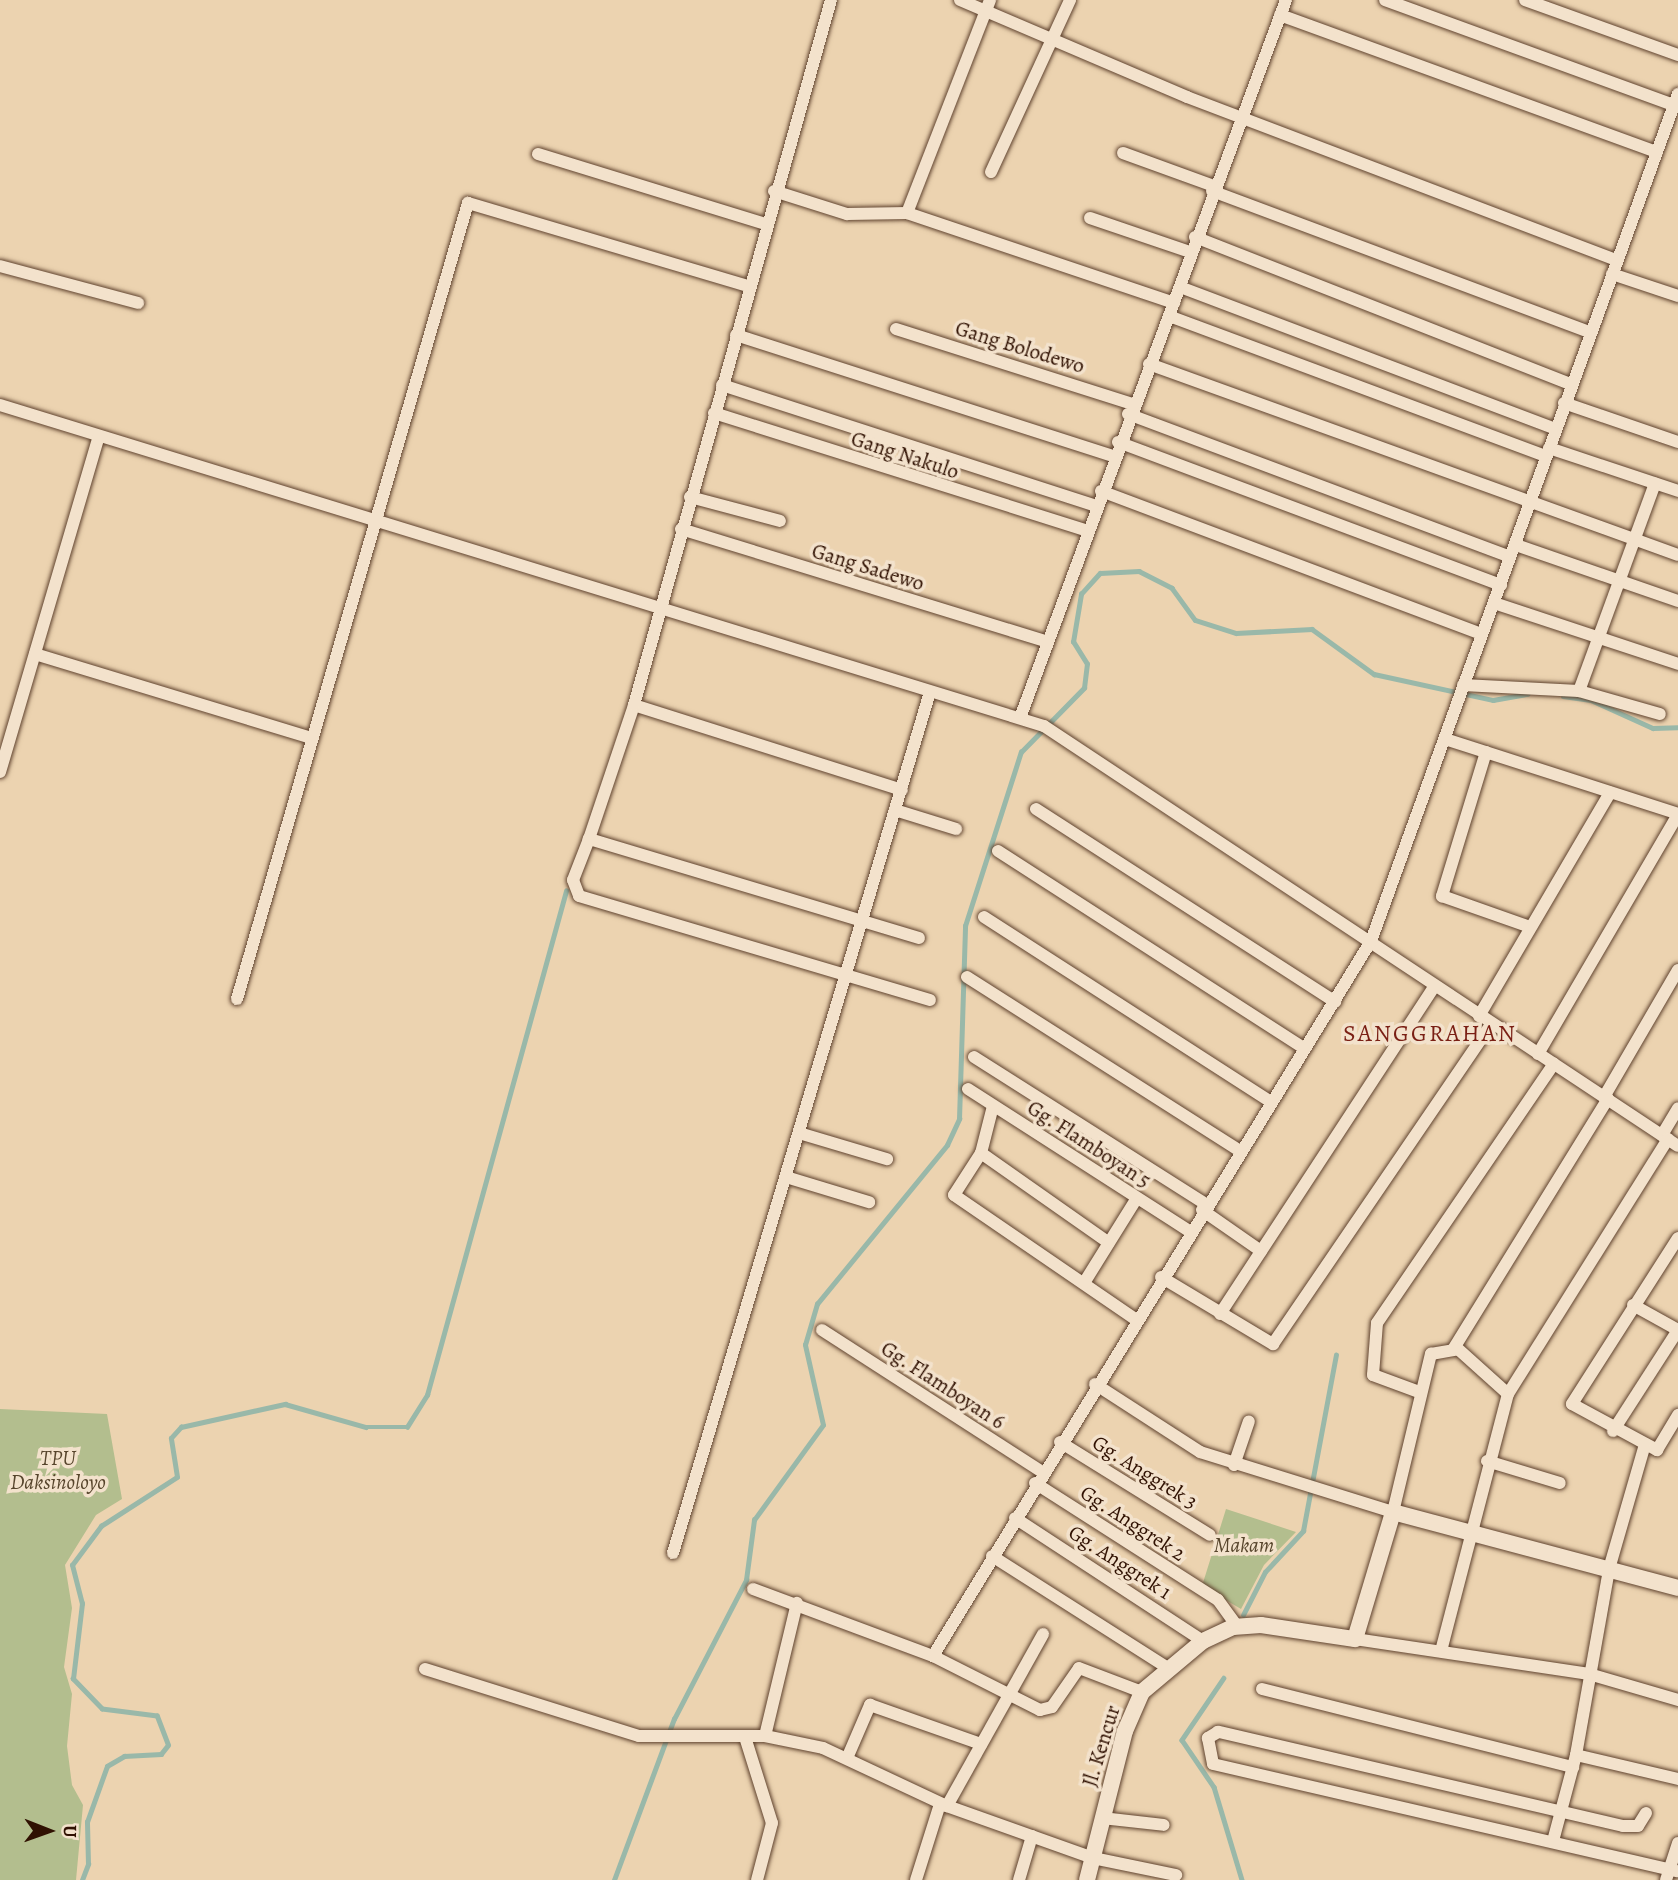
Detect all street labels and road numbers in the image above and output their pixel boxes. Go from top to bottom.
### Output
street label: Gang Bolodewo [952,315,1088,379]
street label: Gang Nakulo [848,426,962,484]
street label: Gang Sadewo [809,538,927,596]
street label: Gg. Flamboyan 5 [1023,1095,1155,1193]
street label: Gg. Flamboyan 6 [876,1336,1010,1434]
street label: Gg. Anggrek 3 [1088,1430,1202,1514]
street label: Gg. Anggrek 2 [1075,1480,1191,1566]
street label: Gg. Anggrek 1 [1064,1519,1176,1605]
street label: Jl. Kencur [1077,1702,1125,1790]

